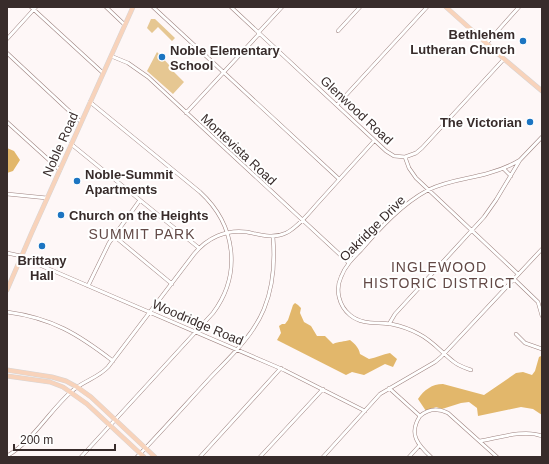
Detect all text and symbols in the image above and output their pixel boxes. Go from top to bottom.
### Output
place label: Bethlehem Lutheran Church [410,27,515,57]
marker: Bethlehem Lutheran Church [518,36,528,46]
place label: Noble Elementary School [170,43,281,73]
marker: Noble Elementary School [157,52,167,62]
street label: Glenwood Road [317,73,396,148]
street label: Noble Road [40,110,81,179]
street label: Montevista Road [198,111,279,188]
place label: The Victorian [440,115,522,130]
marker: The Victorian [525,117,535,127]
place label: Noble-Summit Apartments [85,167,174,197]
marker: Noble-Summit Apartments [72,176,82,186]
street label: Oakridge Drive [336,192,408,264]
place label: Church on the Heights [69,208,208,223]
marker: Church on the Heights [56,210,66,220]
district label: SUMMIT PARK [89,226,195,242]
marker: Brittany Hall [37,241,47,251]
place label: Brittany Hall [17,253,67,283]
district label: INGLEWOOD HISTORIC DISTRICT [363,259,515,291]
street label: Woodridge Road [150,297,246,348]
scale bar [14,426,115,452]
text: 200 m [20,433,53,447]

